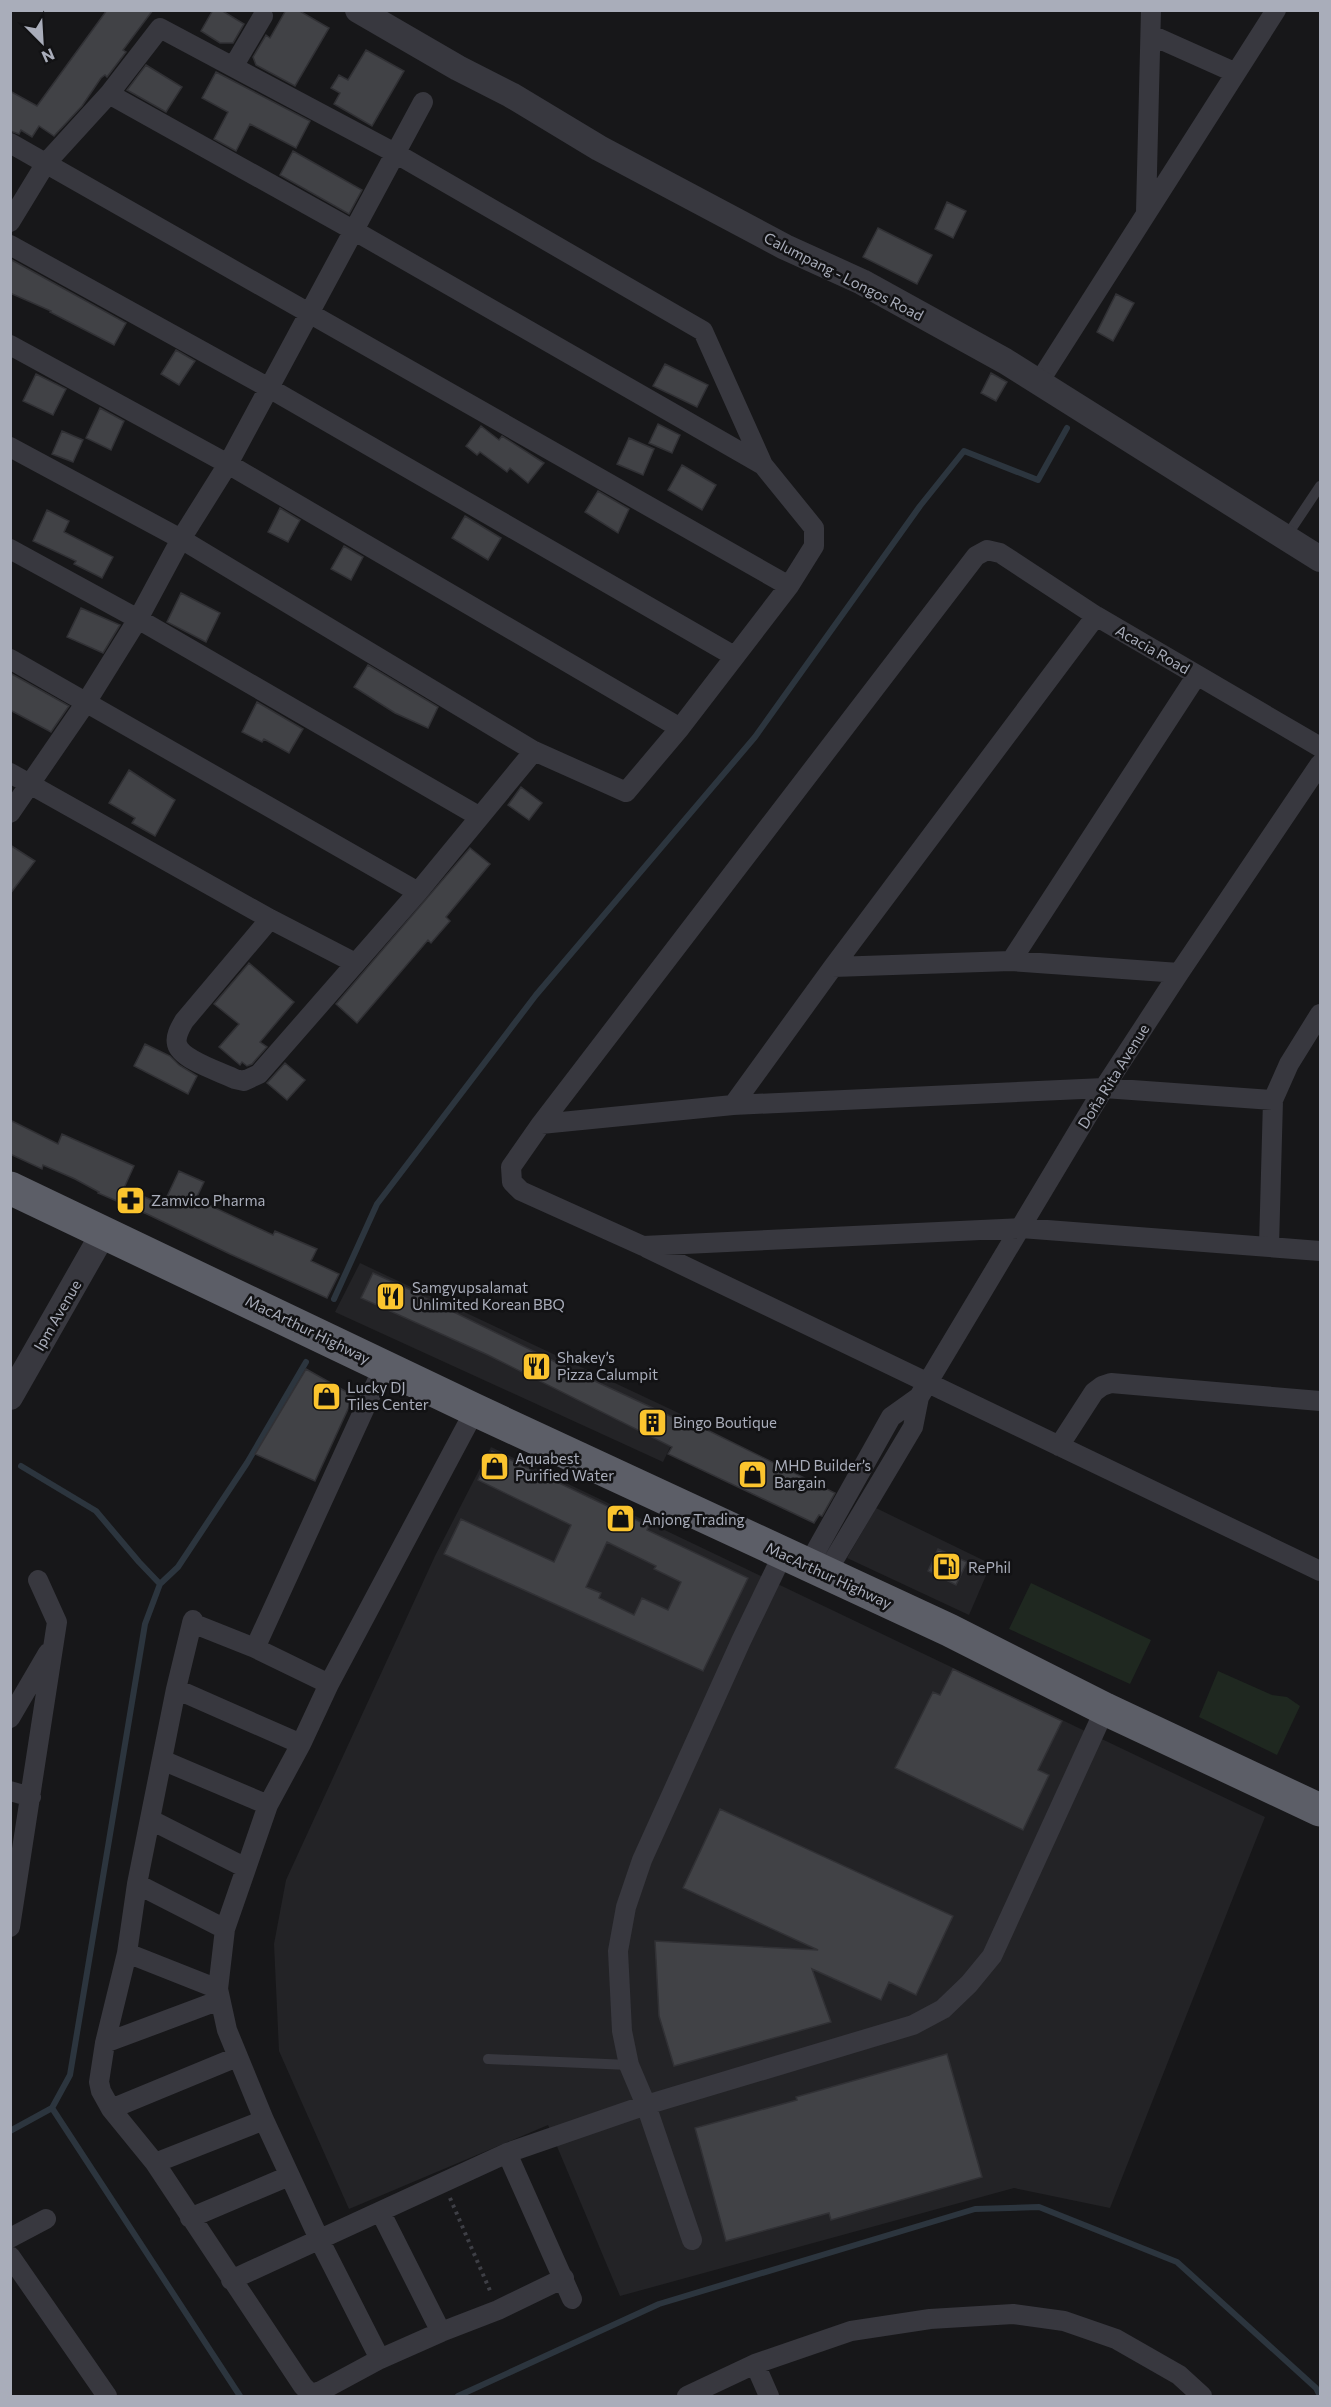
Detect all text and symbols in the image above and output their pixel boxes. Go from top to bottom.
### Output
north arrow [12,12,72,72]
text: N [39,45,58,67]
street label: Calumpang - Longos Road [761,228,927,324]
street label: Acacia Road [1113,621,1193,677]
street label: Doña Rita Avenue [1074,1020,1152,1132]
pharmacy icon: Zamvico Pharma [114,1184,146,1216]
place label: Zamvico Pharma [151,1191,265,1209]
street label: Ipm Avenue [29,1276,85,1354]
place label: Samgyupsalamat Unlimited Korean BBQ [412,1278,565,1313]
restaurant icon: Samgyupsalamat Unlimited Korean BBQ [375,1280,407,1312]
street label: MacArthur Highway [243,1291,374,1367]
place label: Shakey’s Pizza Calumpit [557,1348,658,1383]
restaurant icon: Shakey’s Pizza Calumpit [520,1350,552,1382]
place label: Lucky DJ Tiles Center [347,1378,429,1413]
shop icon: Lucky DJ Tiles Center [310,1380,342,1412]
building icon: Bingo Boutique [636,1406,668,1438]
place label: Bingo Boutique [673,1413,777,1431]
place label: Aquabest Purified Water [515,1449,614,1484]
shop icon: Aquabest Purified Water [478,1451,510,1483]
place label: MHD Builder’s Bargain [774,1456,871,1491]
shop icon: MHD Builder’s Bargain [737,1458,769,1490]
shop icon: Anjong Trading [605,1503,637,1535]
place label: Anjong Trading [642,1510,745,1528]
street label: MacArthur Highway [763,1538,895,1612]
fuel station icon: RePhil [931,1551,963,1583]
place label: RePhil [968,1558,1011,1576]

